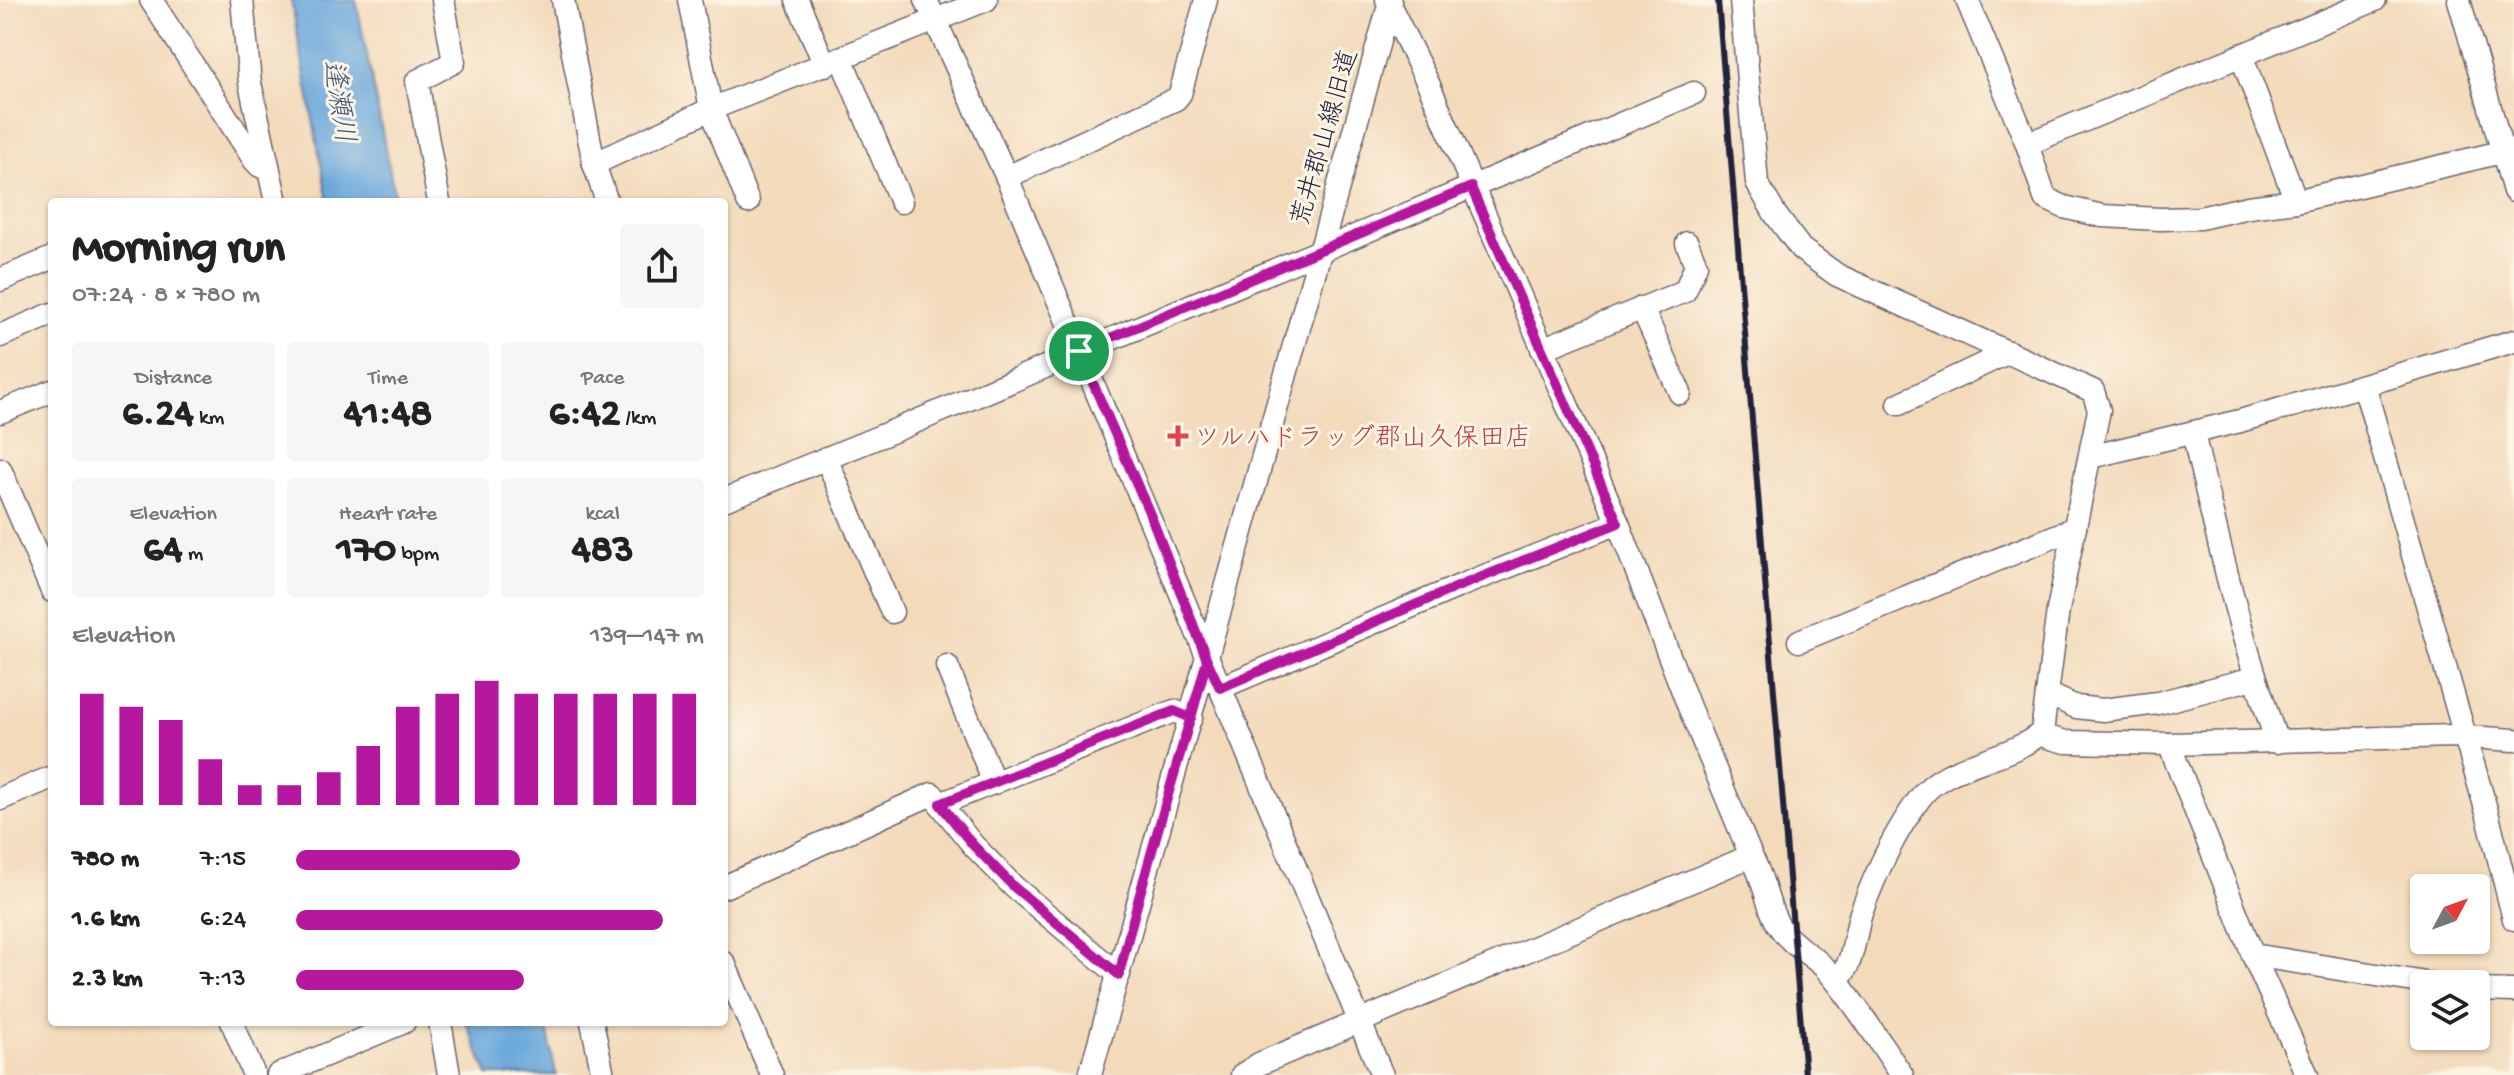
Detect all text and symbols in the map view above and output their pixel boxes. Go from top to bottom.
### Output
street label: 荒井郡山線旧道 [1285,46,1367,230]
water label: 逢瀬川 [314,57,360,146]
button: share [620,224,704,308]
text: Morning run [72,225,285,277]
text: 07:24 · 8 × 780 m [72,281,260,312]
pin [1045,317,1113,385]
icon: arrive [1057,329,1101,373]
text: Distance [134,366,212,392]
text: Time [368,366,408,392]
text: Pace [581,366,624,392]
text: 6.24 [122,392,194,439]
text: 41:48 [344,392,432,439]
text: 6:42 [549,392,620,439]
text: km [194,406,224,432]
text: /km [620,406,656,432]
place label: ツルハドラッグ郡山久保田店 [1194,423,1531,456]
marker: ツルハドラッグ郡山久保田店 [1169,427,1187,445]
text: Elevation [130,502,217,528]
text: Heart rate [339,502,437,528]
text: kcal [585,502,620,528]
text: 64 [143,528,183,575]
text: 170 [337,528,396,575]
text: 483 [572,528,633,575]
text: m [183,542,203,568]
text: bpm [396,542,439,568]
text: Elevation [72,622,175,653]
text: 139–147 m [590,622,704,653]
text: 780 m [72,845,139,876]
text: 7:15 [200,845,246,876]
north arrow [2410,874,2490,954]
map controls [2410,874,2490,1050]
text: 1.6 km [72,905,140,936]
text: 6:24 [200,905,246,936]
text: 2.3 km [72,965,143,996]
text: 7:13 [200,965,246,996]
button: layers [2410,970,2490,1050]

